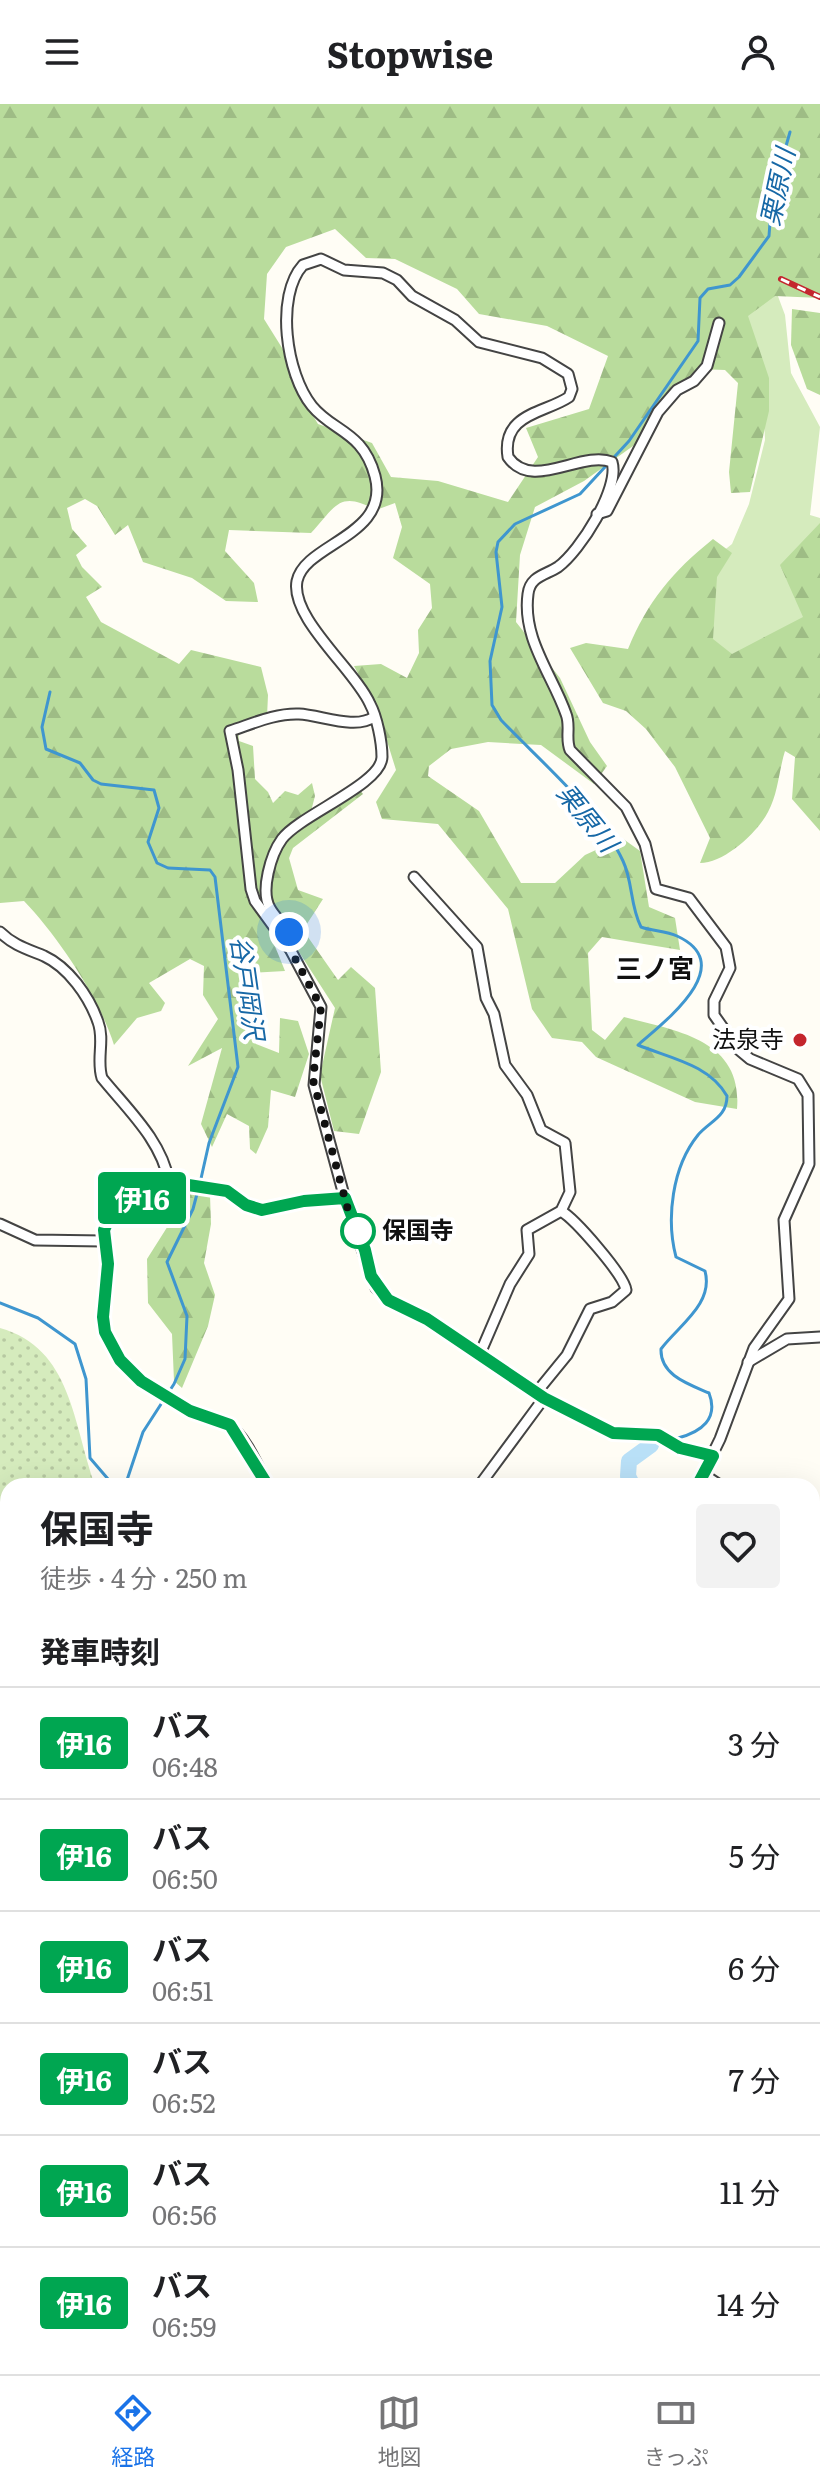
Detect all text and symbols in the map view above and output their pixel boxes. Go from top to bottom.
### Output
text: Stopwise [327,26,493,79]
icon: menu [40,30,84,74]
icon: person [736,30,780,74]
water label: 栗原川 [748,141,803,229]
water label: 栗原川 [549,774,631,861]
your location [269,912,309,952]
water label: 谷戸岡沢 [223,933,276,1045]
district label: 三ノ宮 [616,947,694,986]
place label: 法泉寺 [712,1020,784,1055]
marker: 法泉寺 [791,1031,809,1049]
line badge: 伊16 [96,1172,188,1224]
text: 伊16 [114,1177,170,1219]
place label: 保国寺 [382,1211,454,1246]
marker: 保国寺 [341,1214,375,1248]
text: 保国寺 [40,1498,154,1555]
button: heart [696,1504,780,1588]
text: 徒歩 · 4 分 · 250 m [40,1557,247,1596]
text: 発車時刻 [40,1628,160,1672]
text: バス [152,1702,212,1746]
text: 3 分 [728,1721,780,1765]
text: 伊16 [56,1722,112,1764]
text: 06:48 [152,1746,218,1785]
text: バス [152,1814,212,1858]
text: 5 分 [729,1833,780,1877]
text: 伊16 [56,1834,112,1876]
text: 06:50 [152,1858,218,1897]
text: バス [152,1926,212,1970]
text: 6 分 [728,1945,780,1989]
text: 伊16 [56,1946,112,1988]
text: 06:51 [152,1970,213,2009]
text: バス [152,2038,212,2082]
text: 7 分 [729,2057,780,2101]
text: 伊16 [56,2058,112,2100]
text: 06:52 [152,2082,216,2121]
text: バス [152,2150,212,2194]
text: 11 分 [720,2169,780,2213]
text: 伊16 [56,2170,112,2212]
text: 06:56 [152,2194,217,2233]
text: バス [152,2262,212,2306]
text: 14 分 [716,2281,780,2325]
text: 伊16 [56,2282,112,2324]
text: 06:59 [152,2306,216,2345]
tab: 経路 [111,2391,155,2472]
tab: 地図 [377,2391,421,2472]
tab: きっぷ [644,2391,709,2472]

